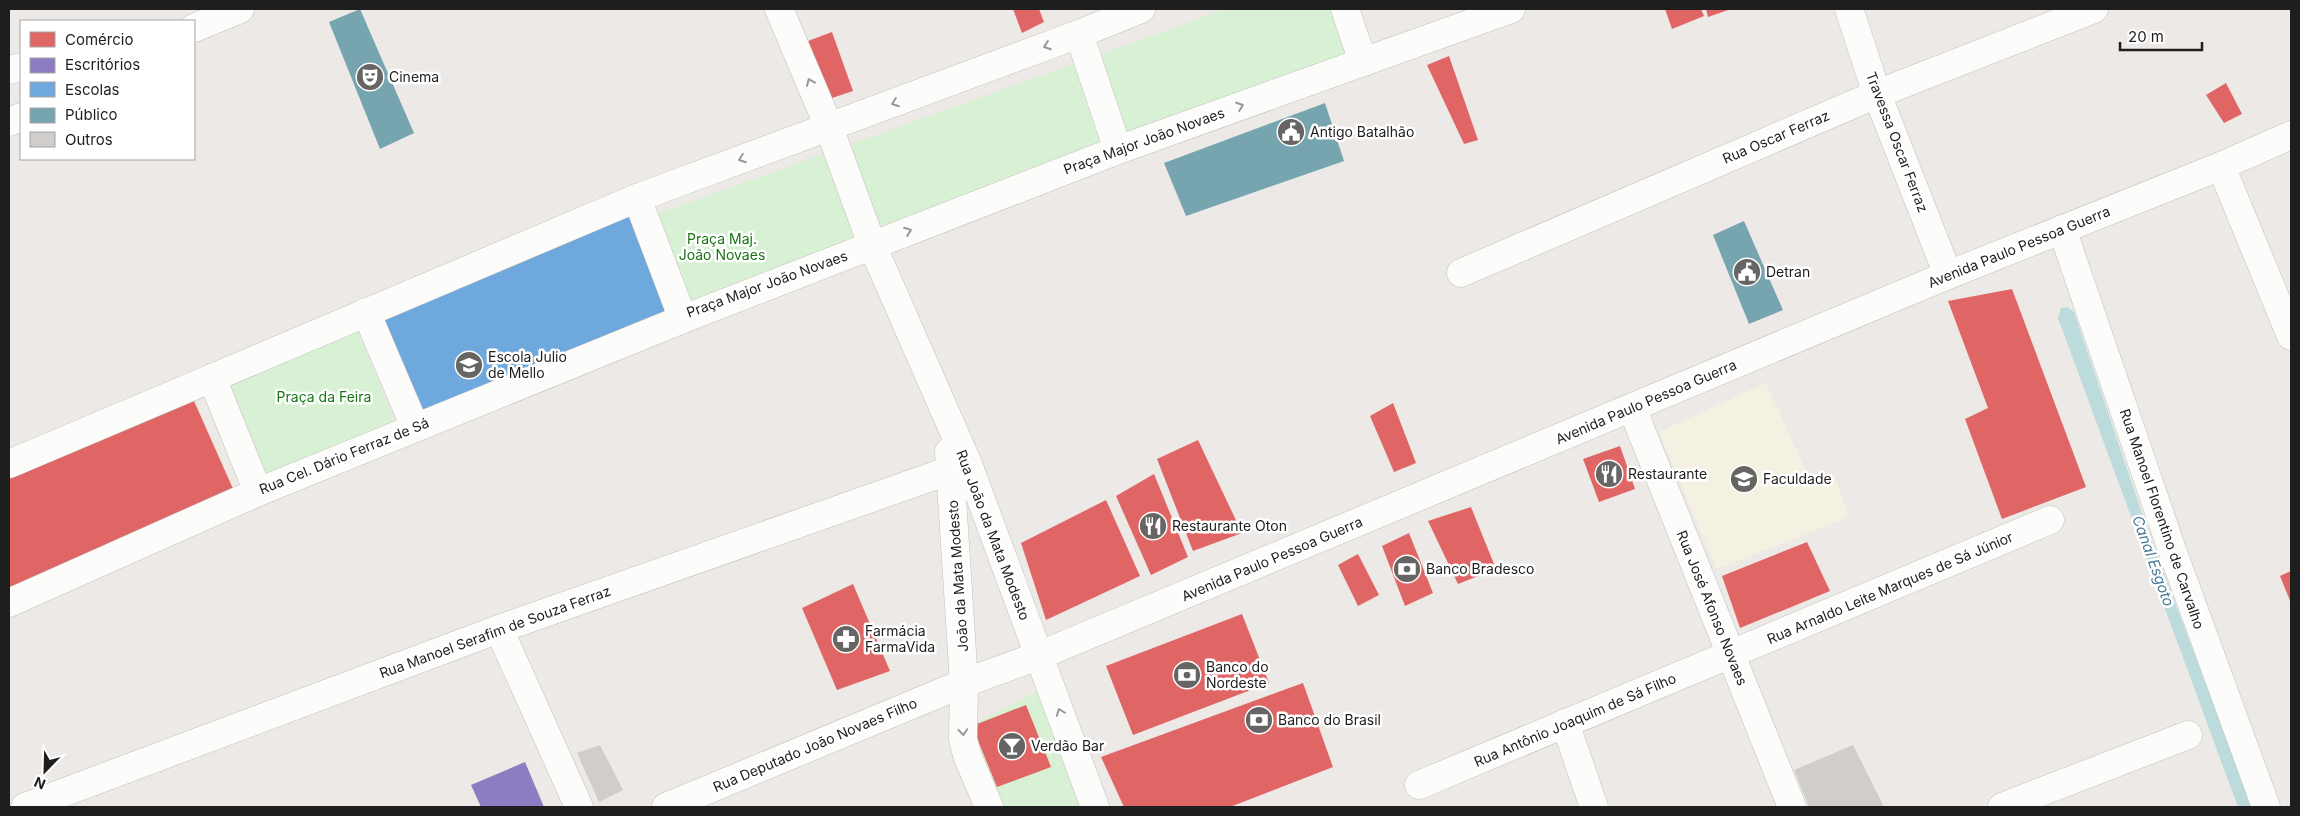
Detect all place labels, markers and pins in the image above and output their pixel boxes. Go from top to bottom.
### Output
theatre icon: Cinema [355,62,385,92]
place label: Cinema [389,68,439,85]
public building icon: Antigo Batalhão [1276,117,1306,147]
place label: Antigo Batalhão [1310,123,1414,140]
public building icon: Detran [1732,257,1762,287]
place label: Detran [1766,263,1810,280]
place label: Escola Julio de Mello [488,348,567,381]
school or university icon: Escola Julio de Mello [454,350,484,380]
restaurant icon: Restaurante [1594,459,1624,489]
school or university icon: Faculdade [1729,464,1759,494]
place label: Restaurante [1628,465,1707,482]
place label: Faculdade [1763,470,1832,487]
restaurant icon: Restaurante Oton [1138,511,1168,541]
place label: Restaurante Oton [1172,517,1287,534]
bank icon: Banco Bradesco [1392,554,1422,584]
place label: Banco Bradesco [1426,560,1534,577]
place label: Farmácia FarmaVida [865,622,935,655]
pharmacy icon: Farmácia FarmaVida [831,624,861,654]
place label: Banco do Nordeste [1206,658,1269,691]
bank icon: Banco do Nordeste [1172,660,1202,690]
bank icon: Banco do Brasil [1244,705,1274,735]
place label: Banco do Brasil [1278,711,1381,728]
bar icon: Verdão Bar [997,731,1027,761]
place label: Verdão Bar [1031,737,1104,754]

